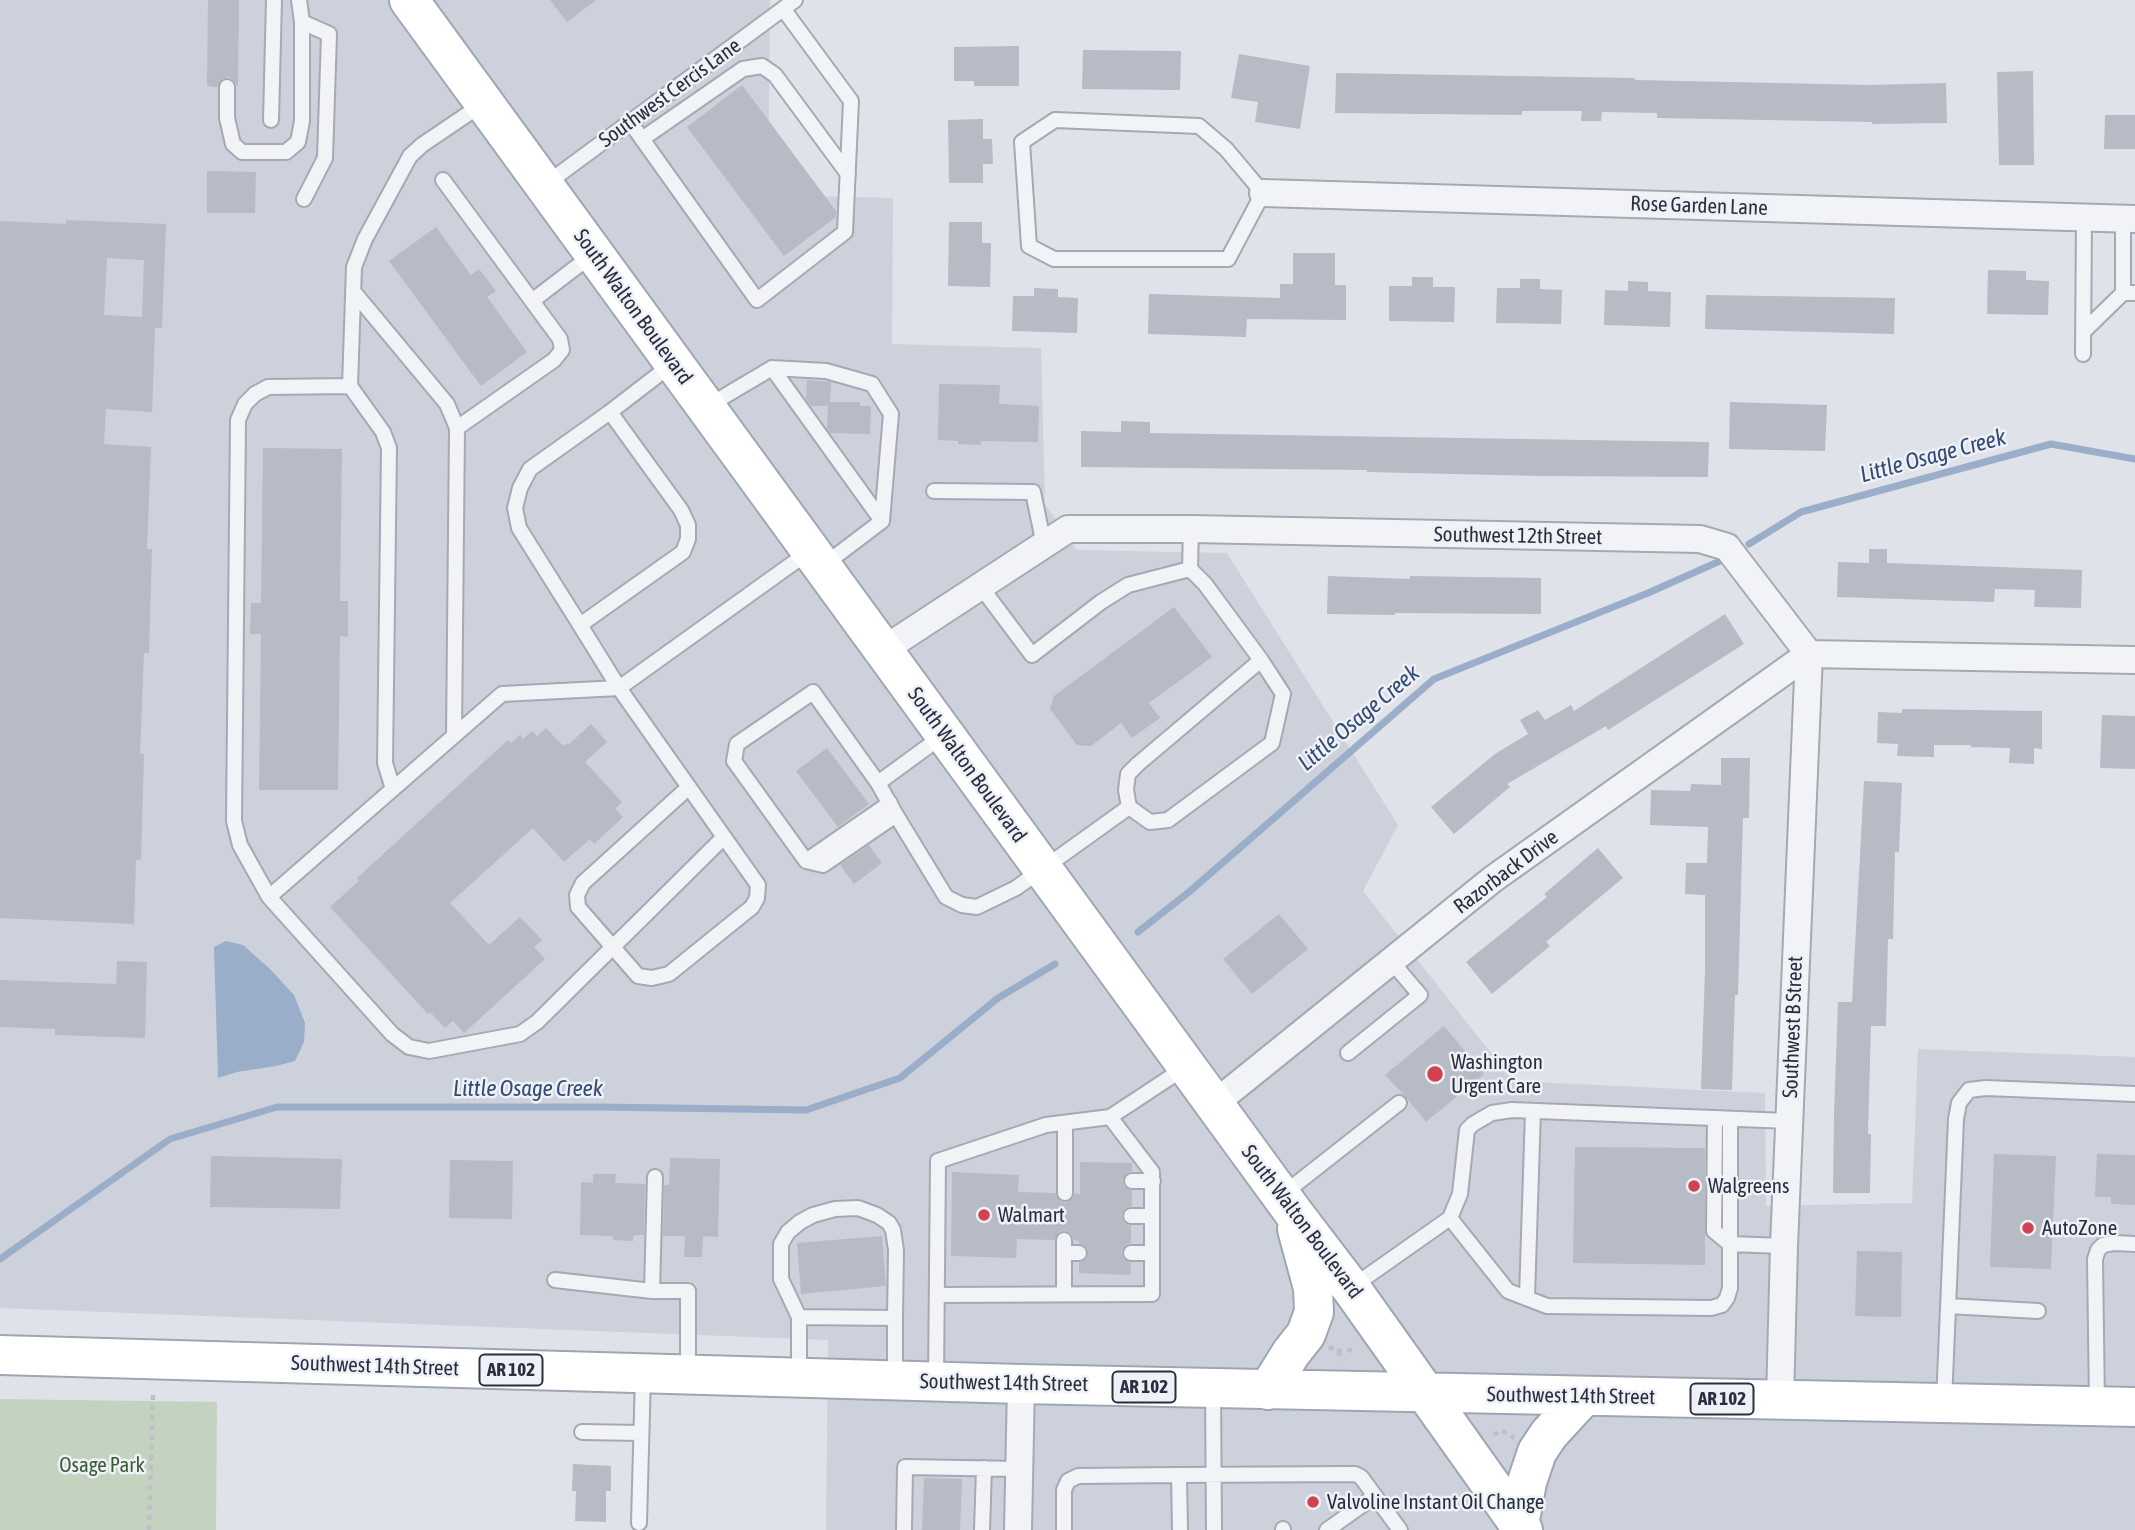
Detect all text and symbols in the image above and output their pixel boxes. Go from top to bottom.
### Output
street label: Southwest Cercis Lane [594,33,746,153]
street label: Rose Garden Lane [1630,191,1768,221]
street label: South Walton Boulevard [568,225,698,389]
water label: Little Osage Creek [1857,423,2009,489]
street label: Southwest 12th Street [1434,522,1602,550]
water label: Little Osage Creek [1293,659,1425,777]
street label: South Walton Boulevard [902,683,1032,847]
street label: Razorback Drive [1449,825,1563,919]
street label: Southwest B Street [1778,956,1808,1098]
place label: Washington Urgent Care [1451,1049,1543,1099]
marker: Washington Urgent Care [1425,1064,1445,1084]
water label: Little Osage Creek [453,1075,603,1103]
street label: South Walton Boulevard [1236,1140,1368,1304]
place label: Walgreens [1708,1173,1789,1199]
marker: Walgreens [1686,1178,1702,1194]
place label: Walmart [998,1202,1065,1228]
marker: Walmart [976,1207,992,1223]
place label: AutoZone [2042,1215,2117,1241]
marker: AutoZone [2020,1220,2036,1236]
street label: Southwest 14th Street [291,1350,459,1382]
road number: AR 102 [480,1354,542,1386]
street label: Southwest 14th Street [920,1369,1088,1397]
road number: AR 102 [1112,1372,1176,1402]
street label: Southwest 14th Street [1487,1382,1655,1410]
road number: AR 102 [1690,1384,1754,1414]
park label: Osage Park [59,1452,145,1478]
place label: Valvoline Instant Oil Change [1327,1489,1544,1515]
marker: Valvoline Instant Oil Change [1305,1494,1321,1510]

